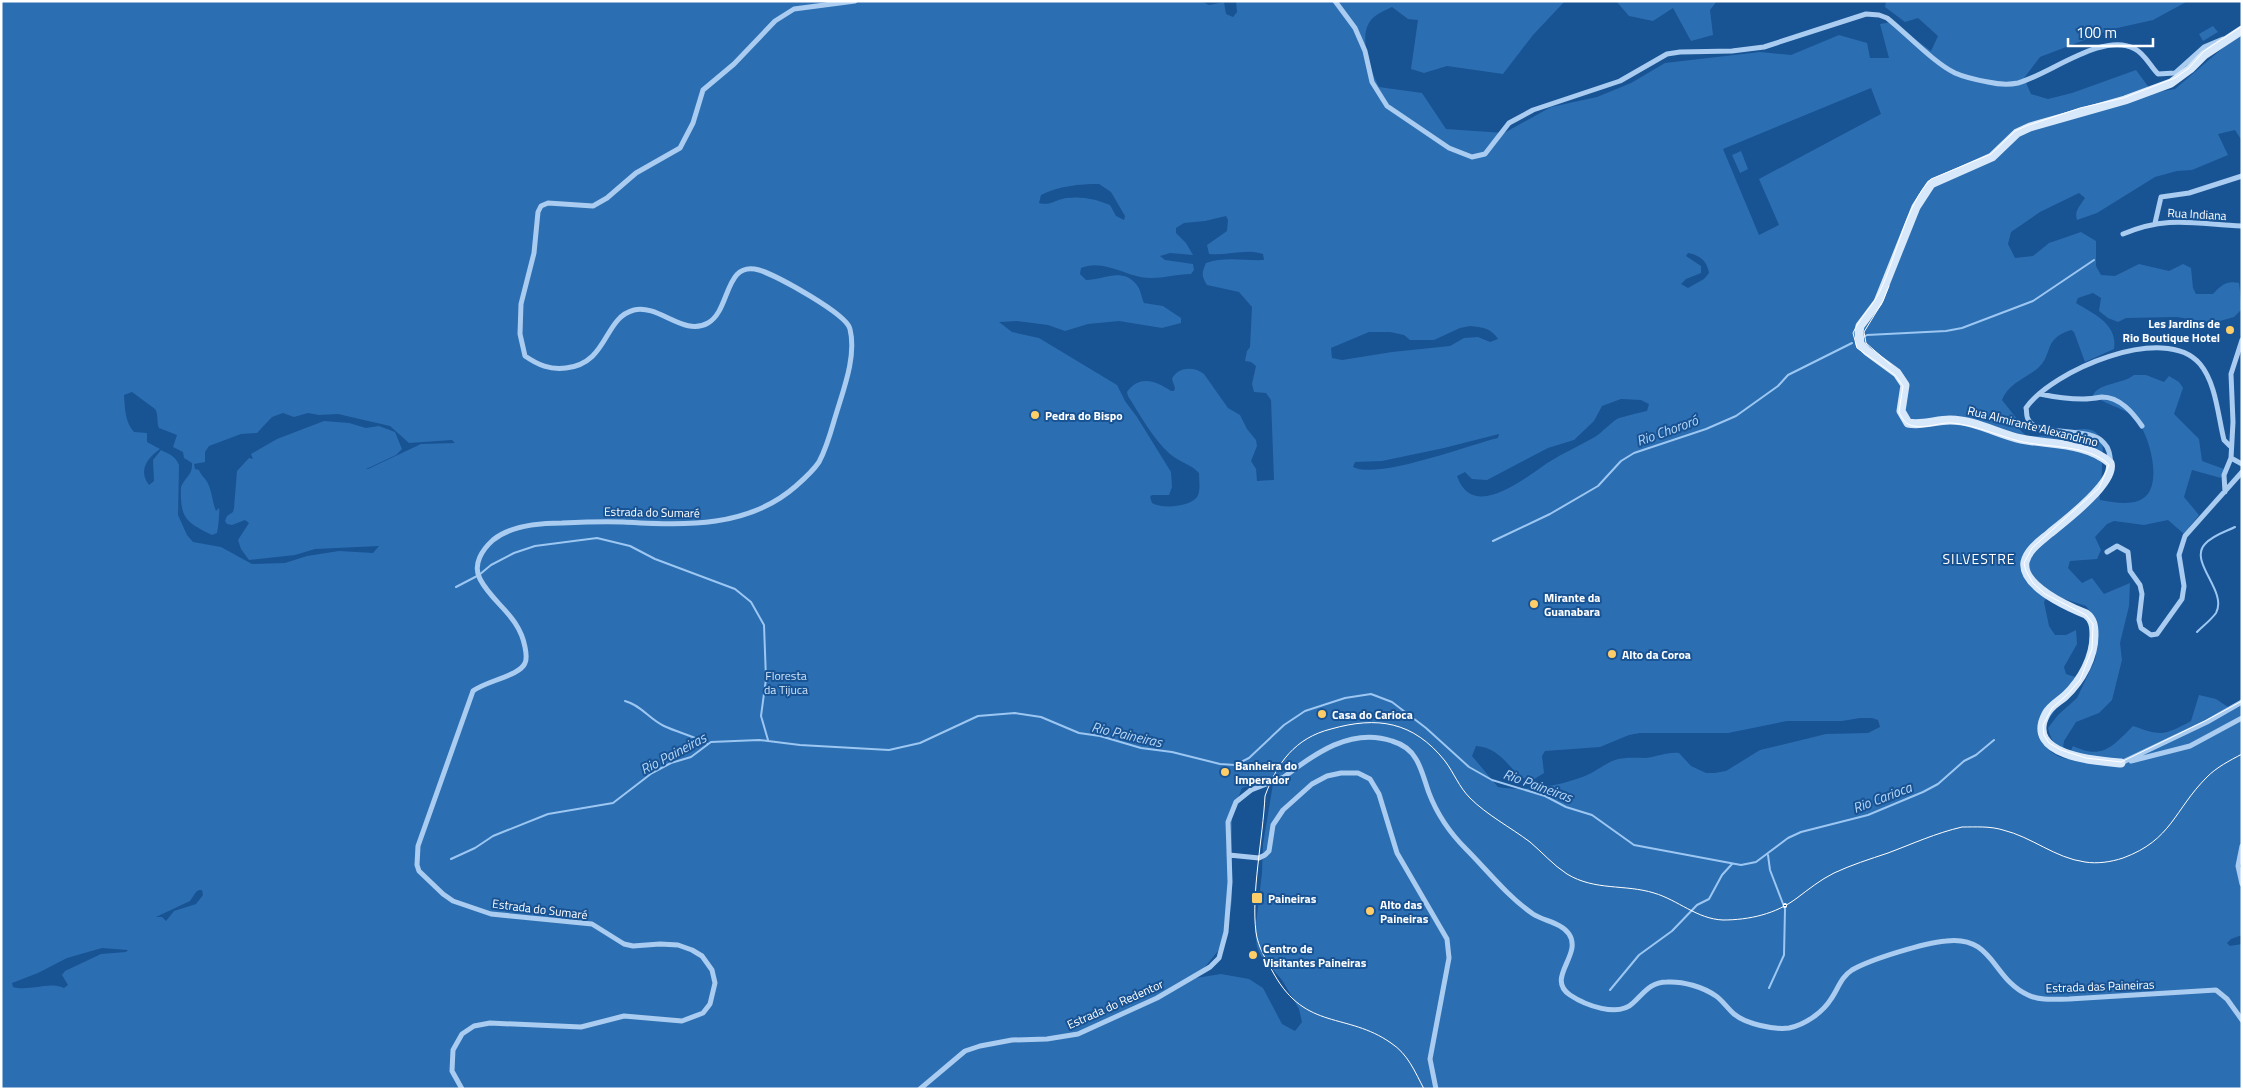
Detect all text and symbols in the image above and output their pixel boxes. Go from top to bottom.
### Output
scale bar [2068,15,2153,47]
text: 100 m [2076,21,2117,44]
street label: Rua Indiana [2167,203,2227,225]
place label: Les Jardins de Rio Boutique Hotel [2123,314,2220,347]
marker: Les Jardins de Rio Boutique Hotel [2224,324,2236,336]
street label: Rua Almirante Alexandrino [1966,401,2100,451]
place label: Pedra do Bispo [1045,406,1123,425]
marker: Pedra do Bispo [1029,409,1041,421]
water label: Rio Chororó [1633,409,1702,451]
street label: Estrada do Sumaré [604,502,700,522]
district label: SILVESTRE [1942,548,2016,569]
place label: Mirante da Guanabara [1544,588,1600,621]
marker: Mirante da Guanabara [1528,598,1540,610]
place label: Alto da Coroa [1622,645,1691,664]
marker: Alto da Coroa [1606,648,1618,660]
park label: Floresta da Tijuca [764,666,808,699]
place label: Casa do Carioca [1332,705,1413,724]
marker: Casa do Carioca [1316,708,1328,720]
water label: Rio Paineiras [1090,716,1165,753]
water label: Rio Paineiras [636,726,711,779]
place label: Banheira do Imperador [1235,756,1297,789]
water label: Rio Paineiras [1501,763,1576,808]
marker: Banheira do Imperador [1219,766,1231,778]
water label: Rio Carioca [1850,776,1915,818]
place label: Paineiras [1268,889,1317,908]
marker: Paineiras [1250,891,1264,905]
street label: Estrada do Sumaré [491,894,589,924]
place label: Alto das Paineiras [1380,895,1429,928]
marker: Alto das Paineiras [1364,905,1376,917]
place label: Centro de Visitantes Paineiras [1263,939,1367,972]
marker: Centro de Visitantes Paineiras [1247,949,1259,961]
street label: Estrada do Redentor [1064,974,1166,1034]
street label: Estrada das Paineiras [2045,975,2155,997]

